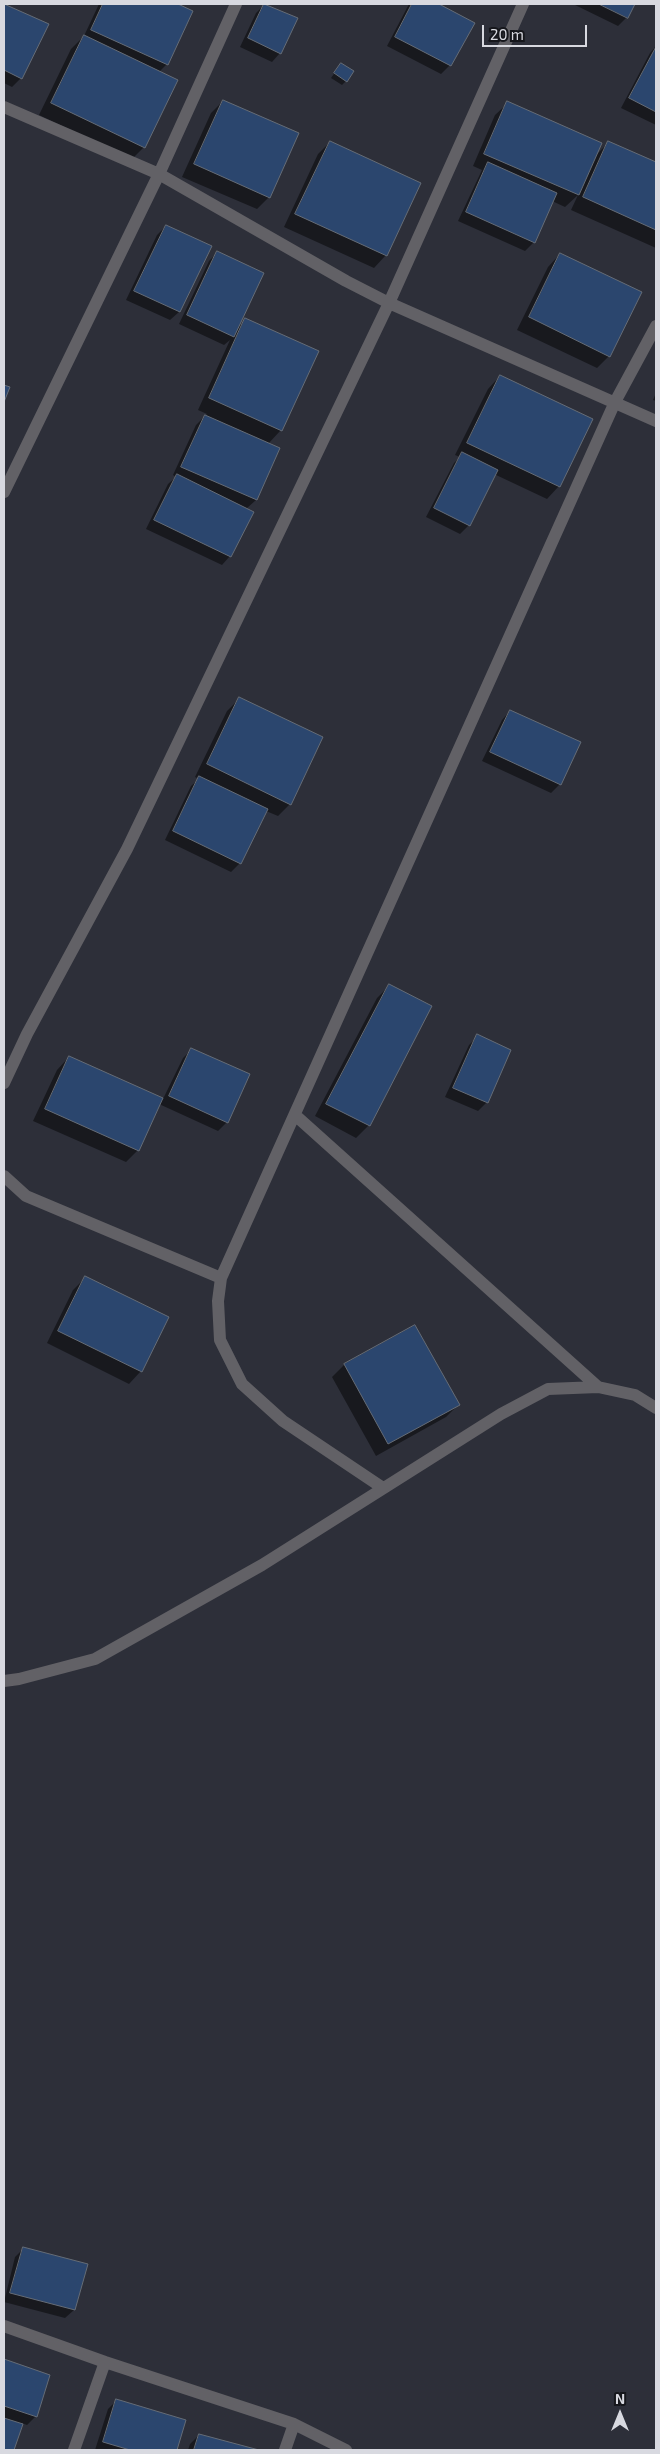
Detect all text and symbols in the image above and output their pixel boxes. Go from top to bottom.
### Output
scale bar [485,15,590,47]
text: 20 m [490,25,524,43]
north arrow [595,2389,645,2439]
text: N [615,2390,625,2407]

